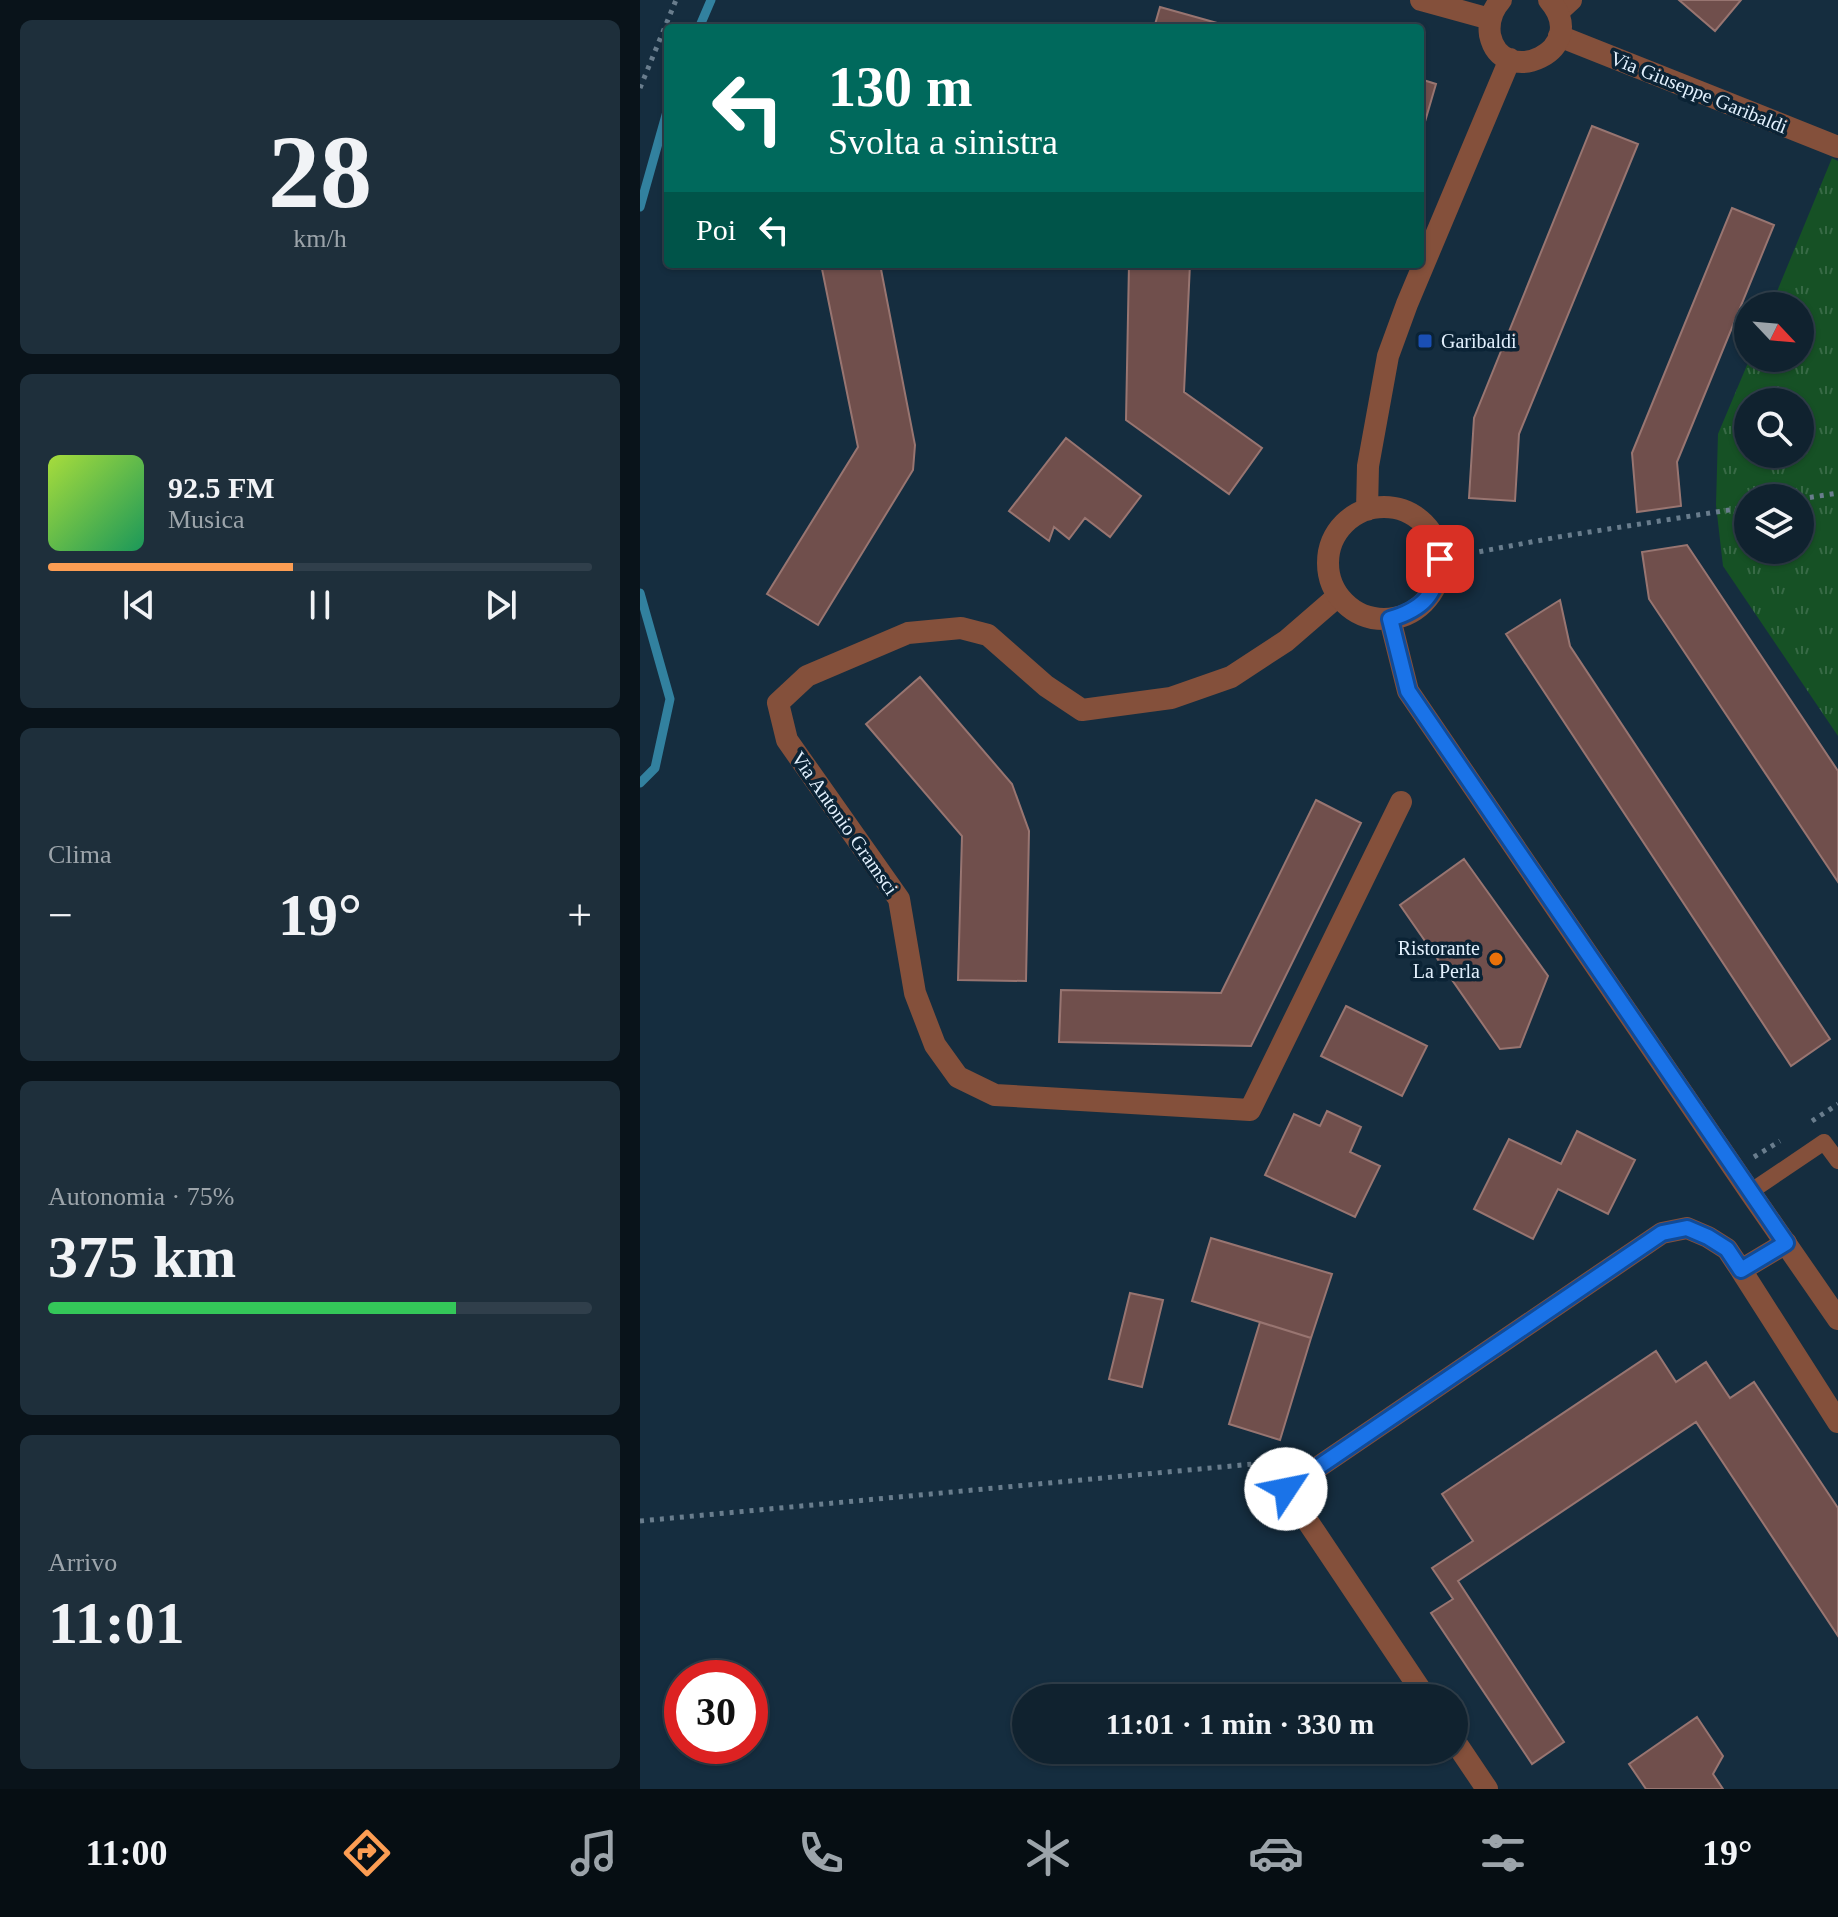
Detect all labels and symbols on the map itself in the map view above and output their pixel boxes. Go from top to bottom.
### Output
street label: Via Giuseppe Garibaldi [1607,46,1791,139]
north arrow [1734,292,1814,372]
place label: Garibaldi [1441,330,1517,352]
marker: Garibaldi [1416,332,1434,350]
pin [1406,525,1474,593]
street label: Via Antonio Gramsci [787,747,903,899]
place label: Ristorante La Perla [1398,937,1480,982]
marker: Ristorante La Perla [1487,950,1505,968]
position arrow [1244,1447,1328,1531]
speed limit sign: 30 [664,1660,768,1764]

